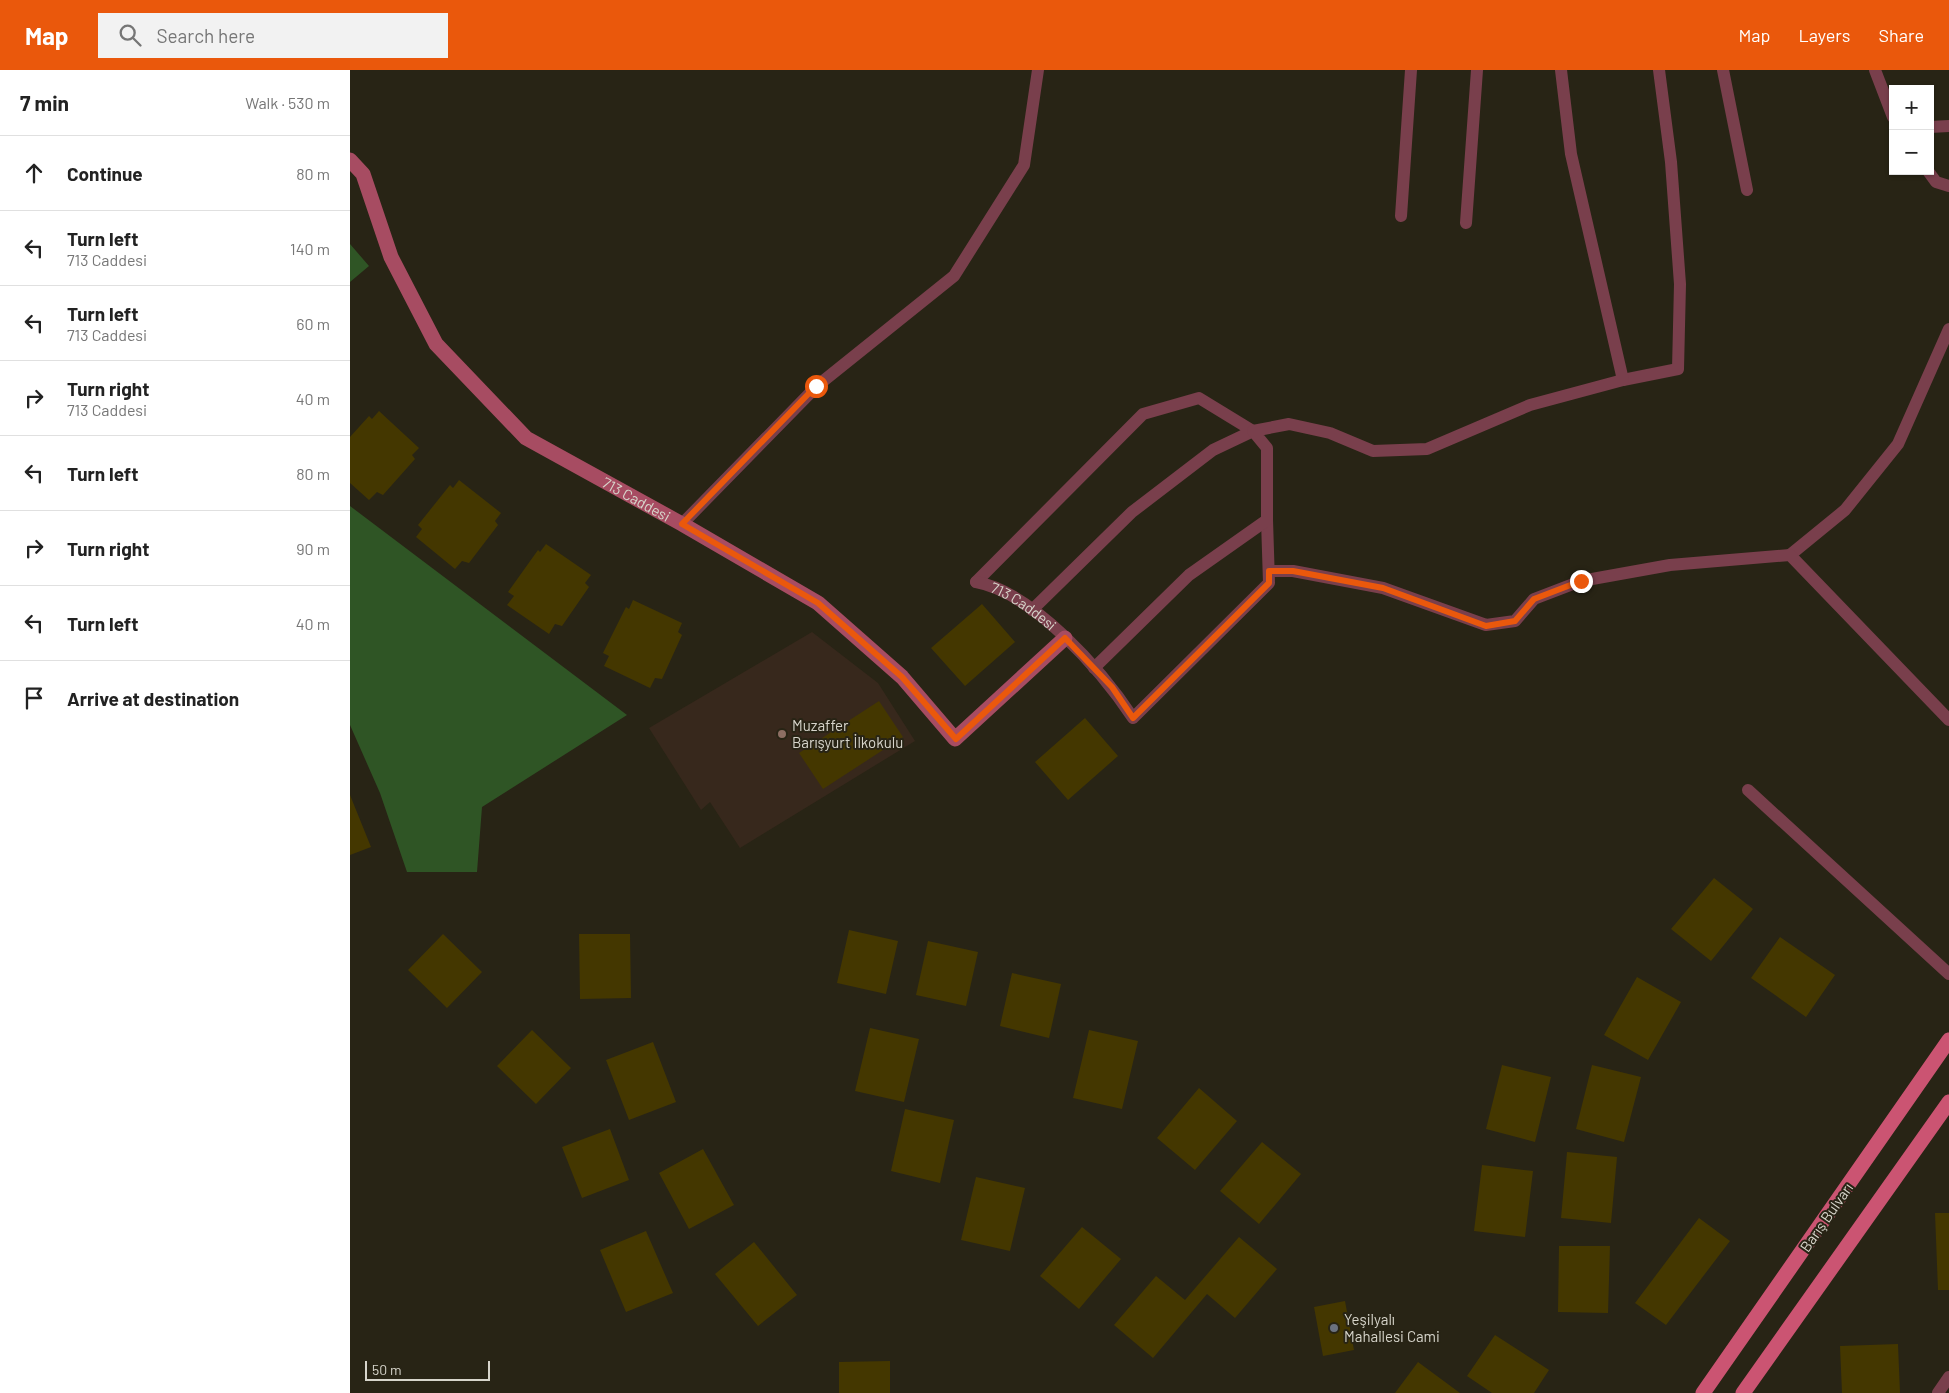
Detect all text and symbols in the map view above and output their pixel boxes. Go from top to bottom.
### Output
search box [98,13,448,58]
text: Map [25,21,68,50]
icon: search [116,21,144,49]
text: Search here [156,24,255,47]
text: Map [1738,24,1770,46]
text: Layers [1798,24,1851,46]
text: Share [1879,24,1924,46]
map controls [1889,85,1934,175]
button: + [1889,85,1934,130]
text: 7 min [20,90,69,115]
text: Walk · 530 m [245,93,330,112]
button: − [1889,130,1934,175]
icon: ahead [20,159,48,187]
text: Continue [67,162,143,185]
text: 80 m [296,164,330,183]
text: Turn left [67,227,138,250]
icon: left [20,234,48,262]
text: 140 m [290,239,330,258]
text: 713 Caddesi [67,250,147,269]
text: Turn left [67,302,138,325]
icon: left [20,309,48,337]
text: 60 m [296,314,330,333]
text: 713 Caddesi [67,325,147,344]
route start [805,375,828,398]
text: Turn right [67,377,149,400]
icon: right [20,384,48,412]
text: 40 m [296,389,330,408]
text: 713 Caddesi [67,400,147,419]
icon: left [20,459,48,487]
text: Turn left [67,462,138,485]
text: 80 m [296,464,330,483]
street label: 713 Caddesi [599,473,674,525]
icon: right [20,534,48,562]
text: Turn right [67,537,149,560]
text: 90 m [296,539,330,558]
route end [1570,570,1593,593]
street label: 713 Caddesi [988,578,1060,634]
icon: left [20,609,48,637]
text: Turn left [67,612,138,635]
text: 40 m [296,614,330,633]
icon: arrive [20,684,48,712]
text: Arrive at destination [67,687,239,710]
place label: Muzaffer Barışyurt İlkokulu [792,716,903,751]
marker: Muzaffer Barışyurt İlkokulu [776,728,788,740]
street label: Barış Bulvarı [1796,1179,1856,1255]
place label: Yeşilyalı Mahallesi Cami [1344,1310,1440,1345]
marker: Yeşilyalı Mahallesi Cami [1328,1322,1340,1334]
scale bar [365,1358,490,1381]
text: 50 m [372,1361,401,1378]

